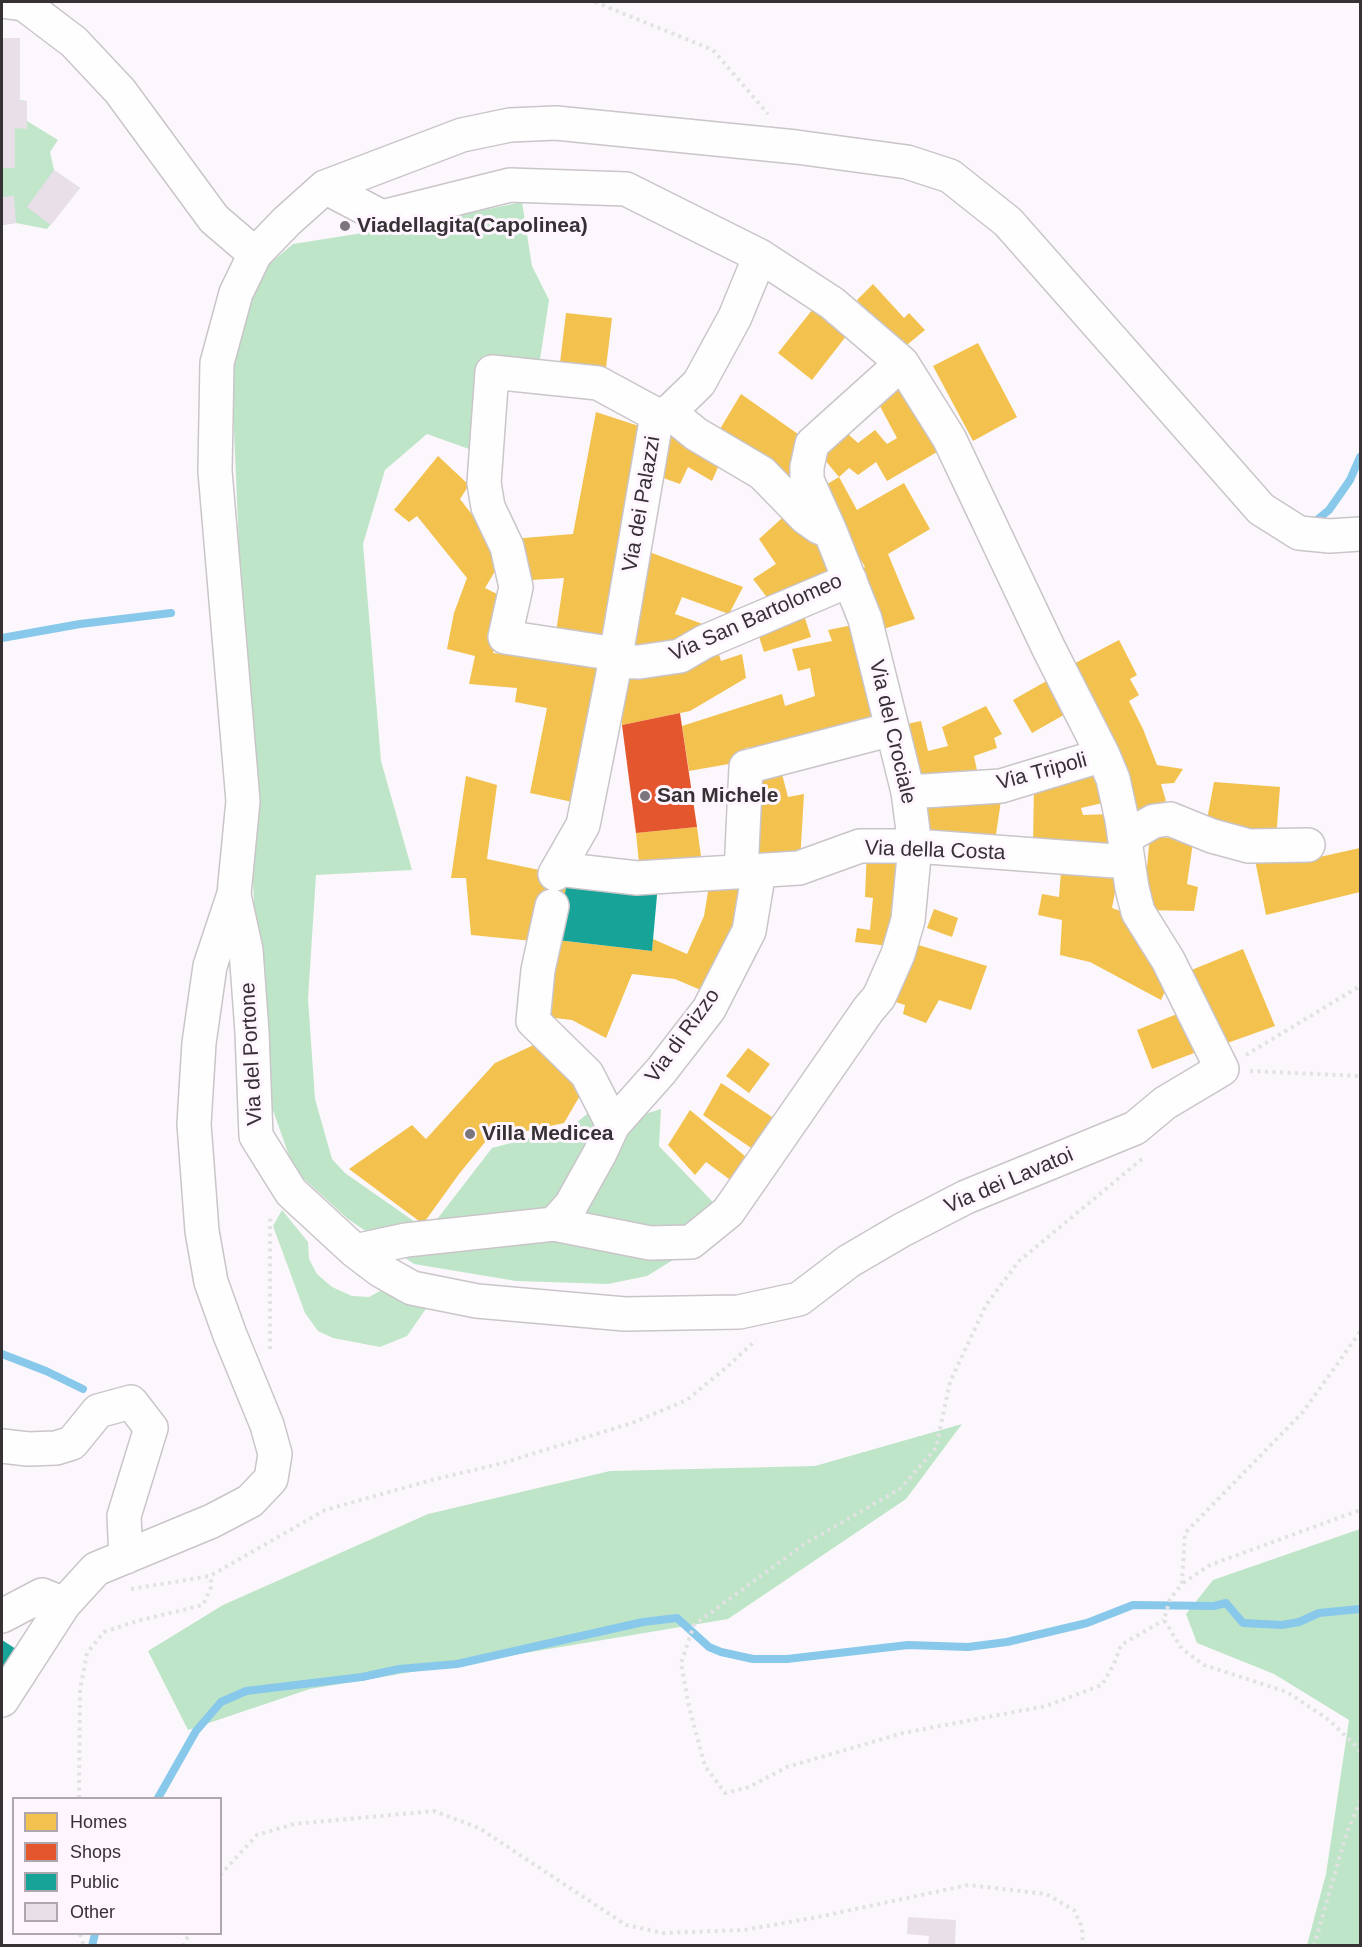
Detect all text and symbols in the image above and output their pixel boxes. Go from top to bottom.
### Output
place label: Viadellagita(Capolinea) [357,213,588,239]
marker: Viadellagita(Capolinea) [338,219,352,233]
street label: Via dei Palazzi [618,434,666,574]
street label: Via San Bartolomeo [666,569,846,667]
street label: Via del Crociale [863,658,921,806]
street label: Via Tripoli [994,748,1090,796]
place label: San Michele [657,783,778,809]
marker: San Michele [638,789,652,803]
street label: Via della Costa [864,836,1006,866]
street label: Via del Portone [236,982,268,1126]
street label: Via di Rizzo [640,984,726,1088]
place label: Villa Medicea [482,1121,614,1147]
marker: Villa Medicea [463,1127,477,1141]
street label: Via dei Lavatoi [941,1143,1077,1219]
legend [12,1797,222,1935]
text: Homes [70,1812,127,1832]
text: Shops [70,1842,121,1862]
text: Public [70,1872,119,1892]
text: Other [70,1902,115,1922]

